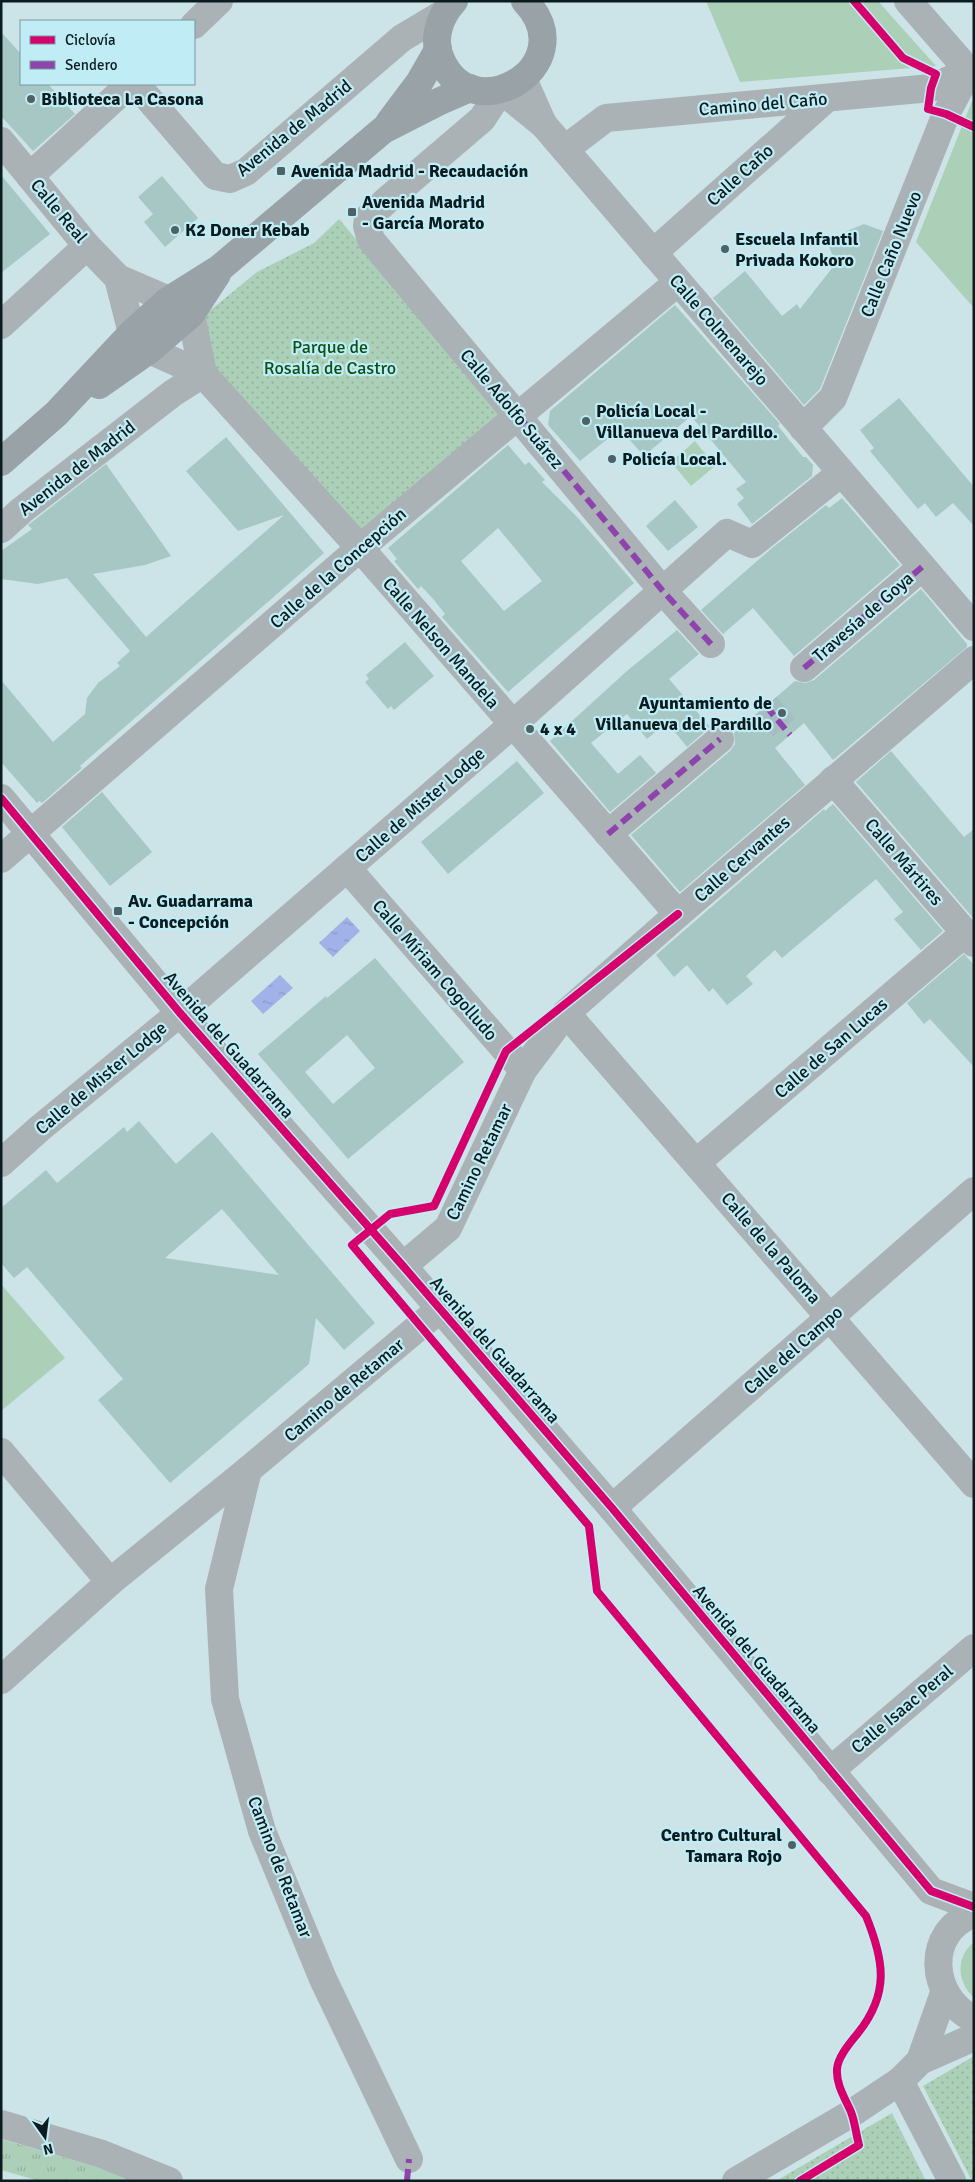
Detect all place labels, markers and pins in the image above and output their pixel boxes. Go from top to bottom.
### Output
place label: Biblioteca La Casona [41,88,204,110]
marker: Biblioteca La Casona [25,93,37,105]
place label: Avenida Madrid - Recaudación [291,160,528,182]
marker: Avenida Madrid - Recaudación [275,165,287,177]
place label: Avenida Madrid - García Morato [362,191,485,234]
marker: Avenida Madrid - García Morato [346,206,358,218]
place label: K2 Doner Kebab [185,219,310,241]
marker: K2 Doner Kebab [169,224,181,236]
place label: Escuela Infantil Privada Kokoro [735,228,859,271]
marker: Escuela Infantil Privada Kokoro [719,243,731,255]
place label: Policía Local - Villanueva del Pardillo. [596,400,778,443]
marker: Policía Local - Villanueva del Pardillo. [580,415,592,427]
place label: Policía Local. [622,448,727,470]
marker: Policía Local. [606,453,618,465]
place label: Ayuntamiento de Villanueva del Pardillo [595,692,772,735]
marker: Ayuntamiento de Villanueva del Pardillo [776,707,788,719]
place label: 4 x 4 [540,718,576,740]
marker: 4 x 4 [524,723,536,735]
place label: Av. Guadarrama - Concepción [128,890,253,933]
marker: Av. Guadarrama - Concepción [112,905,124,917]
place label: Centro Cultural Tamara Rojo [661,1824,782,1867]
marker: Centro Cultural Tamara Rojo [786,1839,798,1851]

